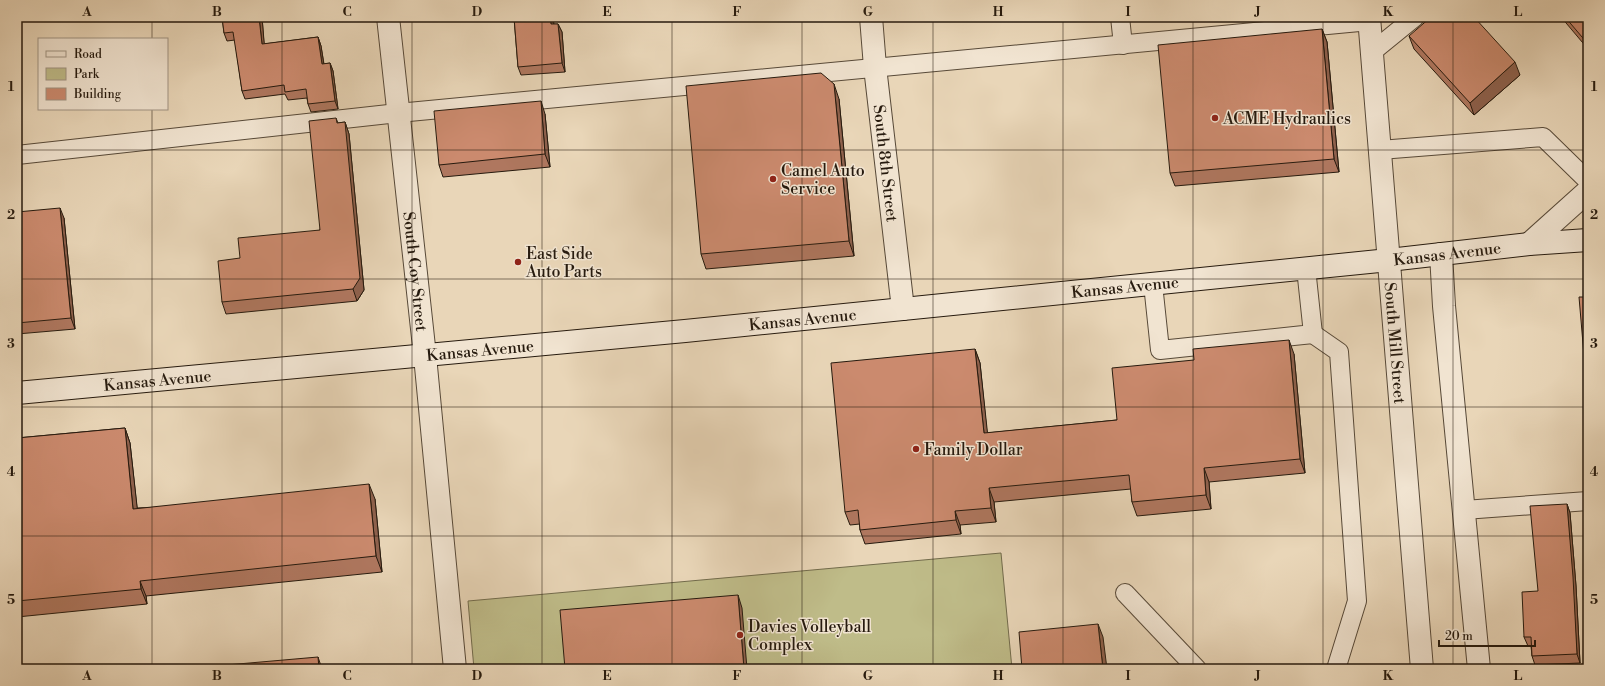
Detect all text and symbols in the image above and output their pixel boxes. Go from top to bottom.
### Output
text: A [81,4,92,20]
text: B [212,4,222,20]
text: C [342,4,352,20]
text: D [472,4,482,20]
text: E [602,4,612,20]
text: F [732,4,742,20]
text: G [863,4,874,20]
text: H [993,4,1004,20]
text: I [1125,4,1131,20]
text: J [1253,4,1261,20]
text: K [1383,4,1394,20]
text: L [1514,4,1523,20]
legend [38,38,168,110]
text: Road [74,47,102,62]
text: Park [74,67,100,82]
text: 1 [8,79,15,95]
text: 1 [1591,79,1598,95]
text: Building [73,87,122,102]
street label: South 8th Street [868,104,902,223]
place label: ACME Hydraulics [1222,109,1351,129]
marker: ACME Hydraulics [1210,113,1220,123]
place label: Camel Auto Service [781,161,865,199]
marker: Camel Auto Service [768,174,778,184]
text: 2 [7,207,15,223]
text: 2 [1590,207,1598,223]
street label: South Coy Street [398,211,431,333]
street label: Kansas Avenue [1392,238,1502,270]
place label: East Side Auto Parts [525,244,602,282]
marker: East Side Auto Parts [513,257,523,267]
street label: Kansas Avenue [1070,272,1180,303]
street label: South Mill Street [1380,282,1409,405]
street label: Kansas Avenue [748,305,857,336]
text: 3 [7,336,15,352]
street label: Kansas Avenue [425,336,535,366]
text: 3 [1590,336,1598,352]
street label: Kansas Avenue [103,366,212,396]
place label: Family Dollar [924,440,1023,460]
marker: Family Dollar [911,444,921,454]
text: 4 [7,464,16,480]
text: 4 [1590,464,1599,480]
text: 5 [7,592,15,608]
text: 5 [1590,592,1598,608]
place label: Davies Volleyball Complex [748,617,871,655]
scale bar [1439,622,1535,648]
text: 20 m [1445,629,1473,644]
marker: Davies Volleyball Complex [735,630,745,640]
text: A [81,668,92,684]
text: B [212,668,222,684]
text: C [342,668,352,684]
text: D [472,668,482,684]
text: E [602,668,612,684]
text: F [732,668,742,684]
text: G [863,668,874,684]
text: H [993,668,1004,684]
text: I [1125,668,1131,684]
text: J [1253,668,1261,684]
text: K [1383,668,1394,684]
text: L [1514,668,1523,684]

